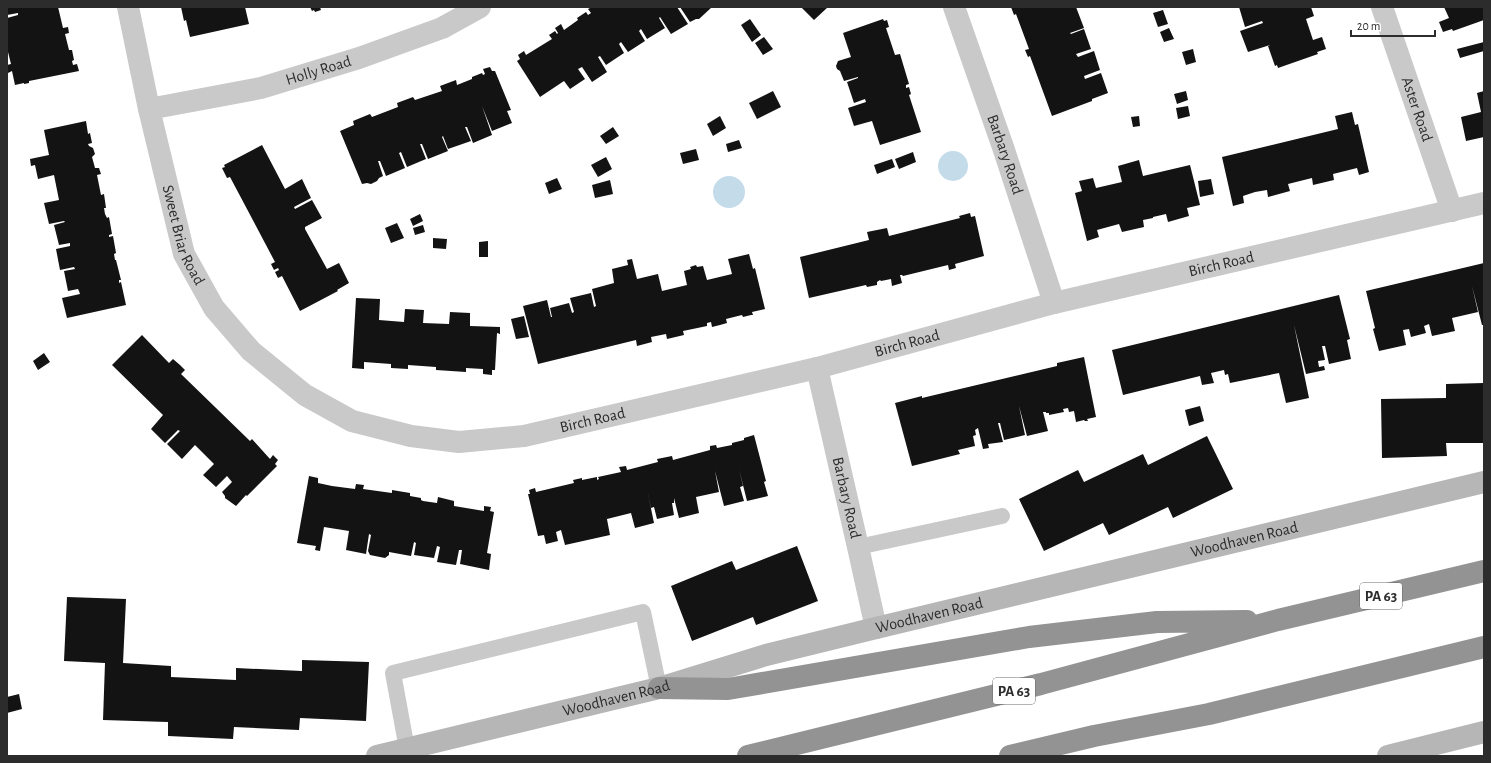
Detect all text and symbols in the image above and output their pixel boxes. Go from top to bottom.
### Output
scale bar [1351,12,1435,38]
text: 20 m [1357,20,1380,32]
street label: Holly Road [284,53,353,88]
street label: Aster Road [1399,75,1436,143]
street label: Barbary Road [984,112,1026,196]
street label: Sweet Briar Road [160,183,208,288]
street label: Birch Road [1187,249,1256,279]
street label: Birch Road [873,327,941,360]
street label: Birch Road [558,405,627,435]
street label: Barbary Road [830,455,864,540]
street label: Woodhaven Road [1189,519,1299,560]
road number: PA 63 [1360,583,1402,609]
street label: Woodhaven Road [874,595,984,636]
street label: Woodhaven Road [561,677,672,719]
road number: PA 63 [993,678,1035,704]

